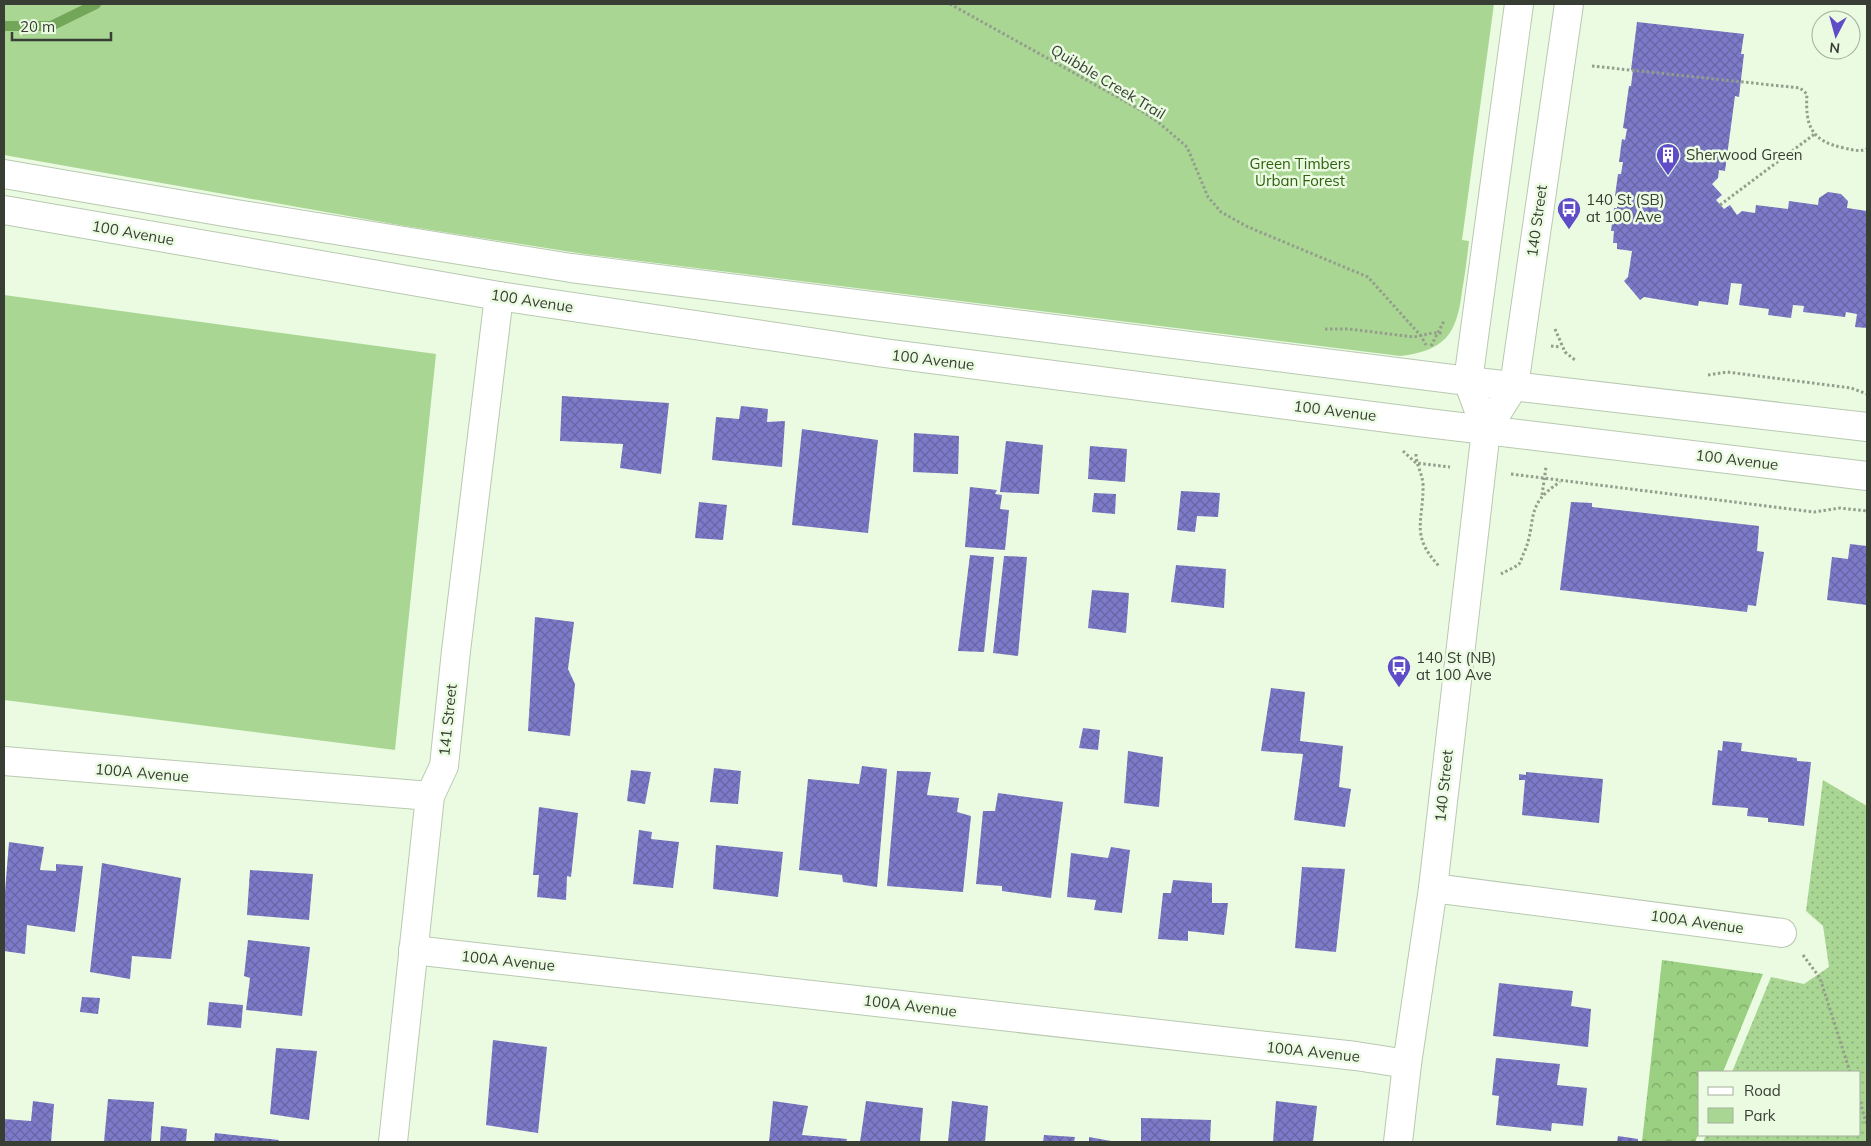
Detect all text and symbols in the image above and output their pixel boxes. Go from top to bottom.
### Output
scale bar [12,10,111,42]
north arrow [1811,10,1861,60]
text: 20 m [20,17,55,36]
text: N [1828,38,1841,57]
street label: Quibble Creek Trail [1047,40,1169,123]
building icon: Sherwood Green [1655,142,1681,176]
place label: Sherwood Green [1686,145,1803,164]
park label: Green Timbers Urban Forest [1249,154,1351,190]
street label: 140 Street [1522,184,1551,258]
place label: 140 St (SB) at 100 Ave [1586,190,1664,226]
bus stop icon: 140 St (SB) at 100 Ave [1556,196,1582,230]
street label: 100 Avenue [90,216,176,249]
street label: 100 Avenue [490,285,575,316]
street label: 100 Avenue [891,345,975,374]
street label: 100 Avenue [1293,396,1377,425]
street label: 100 Avenue [1695,445,1779,474]
place label: 140 St (NB) at 100 Ave [1416,648,1496,684]
bus stop icon: 140 St (NB) at 100 Ave [1386,654,1412,688]
street label: 141 Street [434,683,461,757]
street label: 140 Street [1430,749,1457,823]
street label: 100A Avenue [94,759,190,786]
street label: 100A Avenue [1649,906,1745,937]
street label: 100A Avenue [460,946,556,975]
street label: 100A Avenue [862,990,958,1021]
street label: 100A Avenue [1265,1037,1361,1066]
legend [1698,1071,1861,1136]
text: Road [1744,1081,1781,1100]
text: Park [1744,1106,1776,1125]

